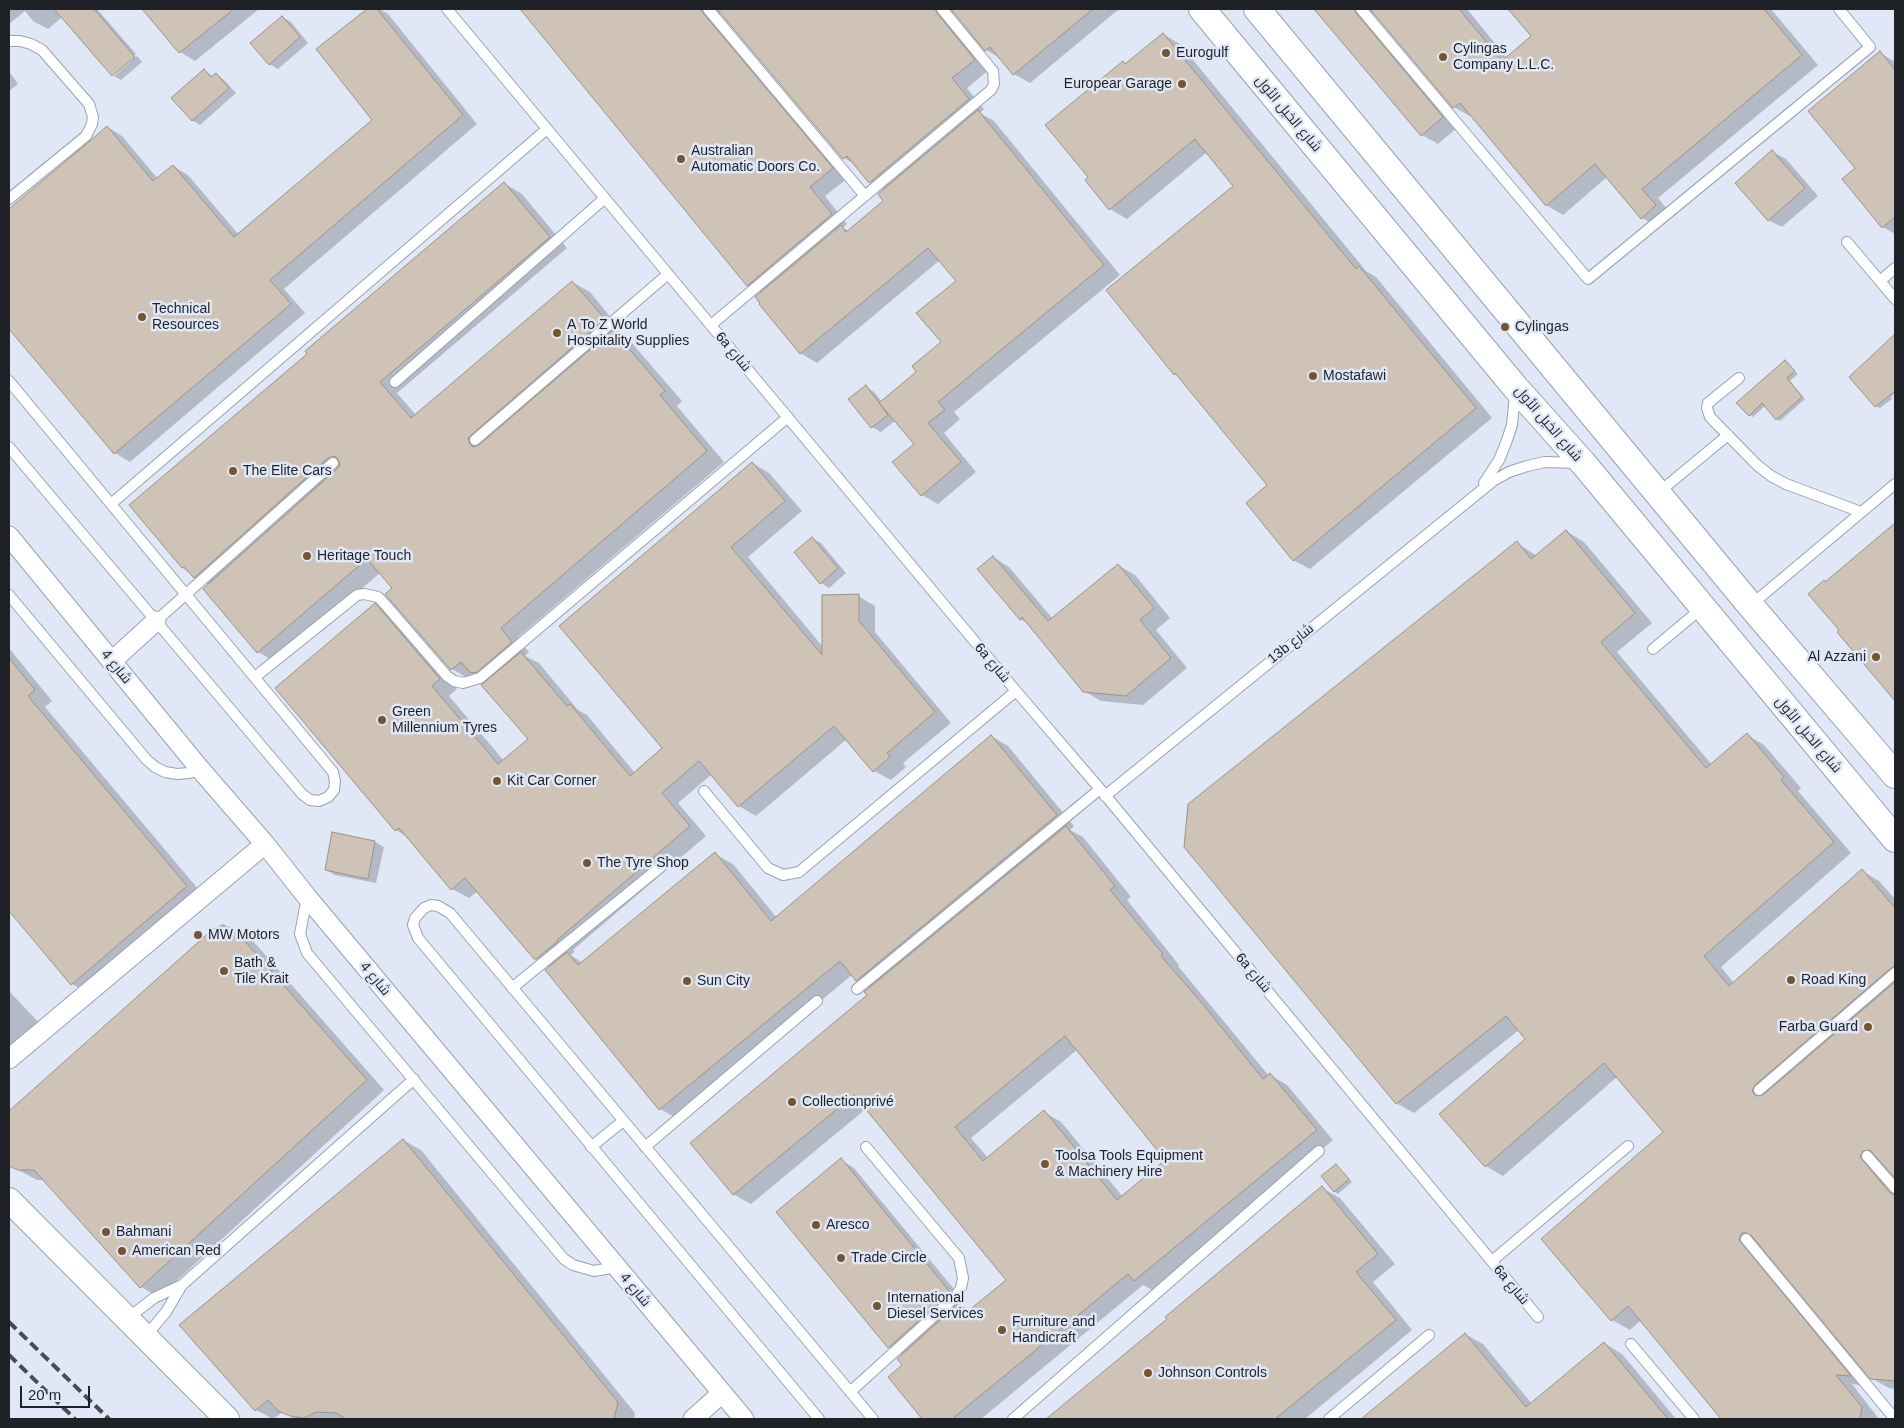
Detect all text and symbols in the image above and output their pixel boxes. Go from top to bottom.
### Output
place label: Cylingas Company L.L.C. [1453,41,1554,74]
place label: Eurogulf [1176,45,1228,61]
marker: Eurogulf [1160,47,1172,59]
marker: Cylingas Company L.L.C. [1437,51,1449,63]
street label: شارع الخيل الأول [1251,72,1325,156]
place label: Europear Garage [1064,76,1172,92]
marker: Europear Garage [1176,78,1188,90]
place label: Australian Automatic Doors Co. [691,143,820,176]
marker: Australian Automatic Doors Co. [675,153,687,165]
place label: Technical Resources [152,301,219,334]
marker: Technical Resources [136,311,148,323]
place label: A To Z World Hospitality Supplies [567,317,689,350]
place label: Cylingas [1515,319,1569,335]
marker: Cylingas [1499,321,1511,333]
marker: A To Z World Hospitality Supplies [551,327,563,339]
street label: 6a شارع [712,329,754,375]
place label: Mostafawi [1323,368,1386,384]
marker: Mostafawi [1307,370,1319,382]
street label: شارع الخيل الأول [1511,383,1585,465]
place label: The Elite Cars [243,463,332,479]
marker: The Elite Cars [227,465,239,477]
place label: Heritage Touch [317,548,411,564]
marker: Heritage Touch [301,550,313,562]
street label: 13b شارع [1265,620,1317,668]
street label: 6a شارع [971,640,1013,686]
street label: شارع 4 [97,647,135,687]
place label: Al Azzani [1808,649,1866,665]
marker: Al Azzani [1870,651,1882,663]
street label: شارع الخيل الأول [1771,693,1845,777]
place label: Green Millennium Tyres [392,704,497,736]
marker: Green Millennium Tyres [376,714,388,726]
place label: Kit Car Corner [507,773,596,789]
marker: Kit Car Corner [491,775,503,787]
place label: The Tyre Shop [597,855,689,871]
marker: The Tyre Shop [581,857,593,869]
place label: MW Motors [208,927,280,943]
marker: MW Motors [192,929,204,941]
street label: 6a شارع [1232,950,1274,996]
place label: Bath & Tile Krait [234,955,289,988]
street label: شارع 4 [356,959,394,999]
marker: Bath & Tile Krait [218,965,230,977]
place label: Road King [1801,972,1866,988]
place label: Sun City [697,973,750,989]
marker: Road King [1785,974,1797,986]
marker: Sun City [681,975,693,987]
place label: Farba Guard [1779,1019,1858,1035]
marker: Farba Guard [1862,1021,1874,1033]
place label: Collectionprivé [802,1094,894,1110]
marker: Collectionprivé [786,1096,798,1108]
place label: Toolsa Tools Equipment & Machinery Hire [1055,1148,1203,1180]
marker: Toolsa Tools Equipment & Machinery Hire [1039,1158,1051,1170]
place label: Aresco [826,1217,870,1233]
marker: Aresco [810,1219,822,1231]
place label: Bahmani [116,1224,171,1240]
marker: Bahmani [100,1226,112,1238]
place label: American Red [132,1243,221,1259]
marker: American Red [116,1245,128,1257]
place label: Trade Circle [851,1250,927,1266]
marker: Trade Circle [835,1252,847,1264]
street label: 6a شارع [1490,1262,1532,1308]
street label: شارع 4 [616,1270,654,1310]
place label: International Diesel Services [887,1290,983,1322]
marker: International Diesel Services [871,1300,883,1312]
place label: Furniture and Handicraft [1012,1314,1095,1346]
marker: Furniture and Handicraft [996,1324,1008,1336]
place label: Johnson Controls [1158,1365,1267,1381]
marker: Johnson Controls [1142,1367,1154,1379]
scale bar [22,1376,92,1408]
text: 20 m [28,1386,61,1403]

